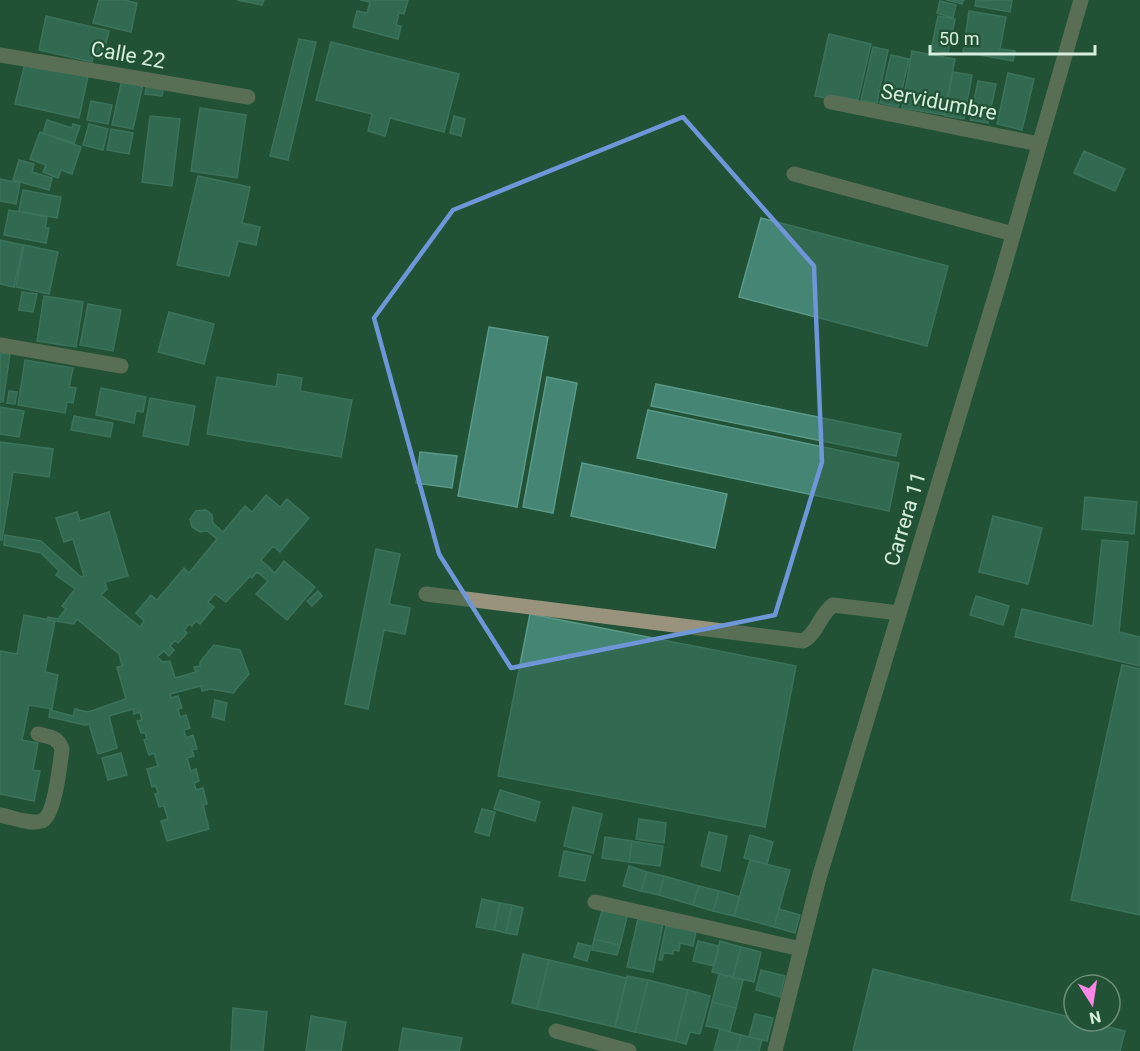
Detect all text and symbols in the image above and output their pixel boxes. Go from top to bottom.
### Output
scale bar [930,18,1095,56]
text: 50 m [939,28,979,49]
street label: Calle 22 [89,37,167,73]
street label: Servidumbre [879,79,999,125]
street label: Carrera 11 [879,469,931,569]
north arrow [1062,973,1122,1033]
text: N [1088,1007,1103,1028]

